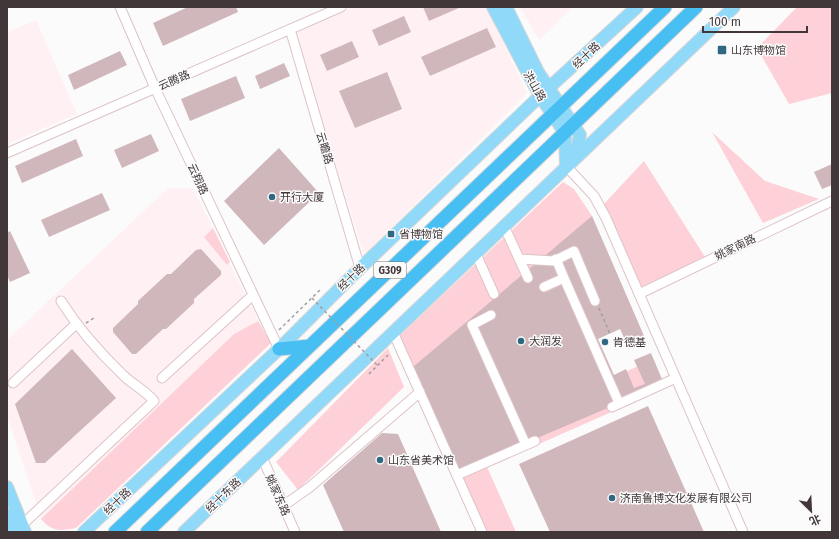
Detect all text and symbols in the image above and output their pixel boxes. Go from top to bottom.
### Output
scale bar [703,8,807,34]
text: 100 m [709,15,741,29]
street label: 经十路 [570,39,603,71]
marker: 山东博物馆 [716,44,728,56]
place label: 山东博物馆 [731,44,786,57]
street label: 云腾路 [156,68,192,93]
street label: 洪山路 [521,69,548,104]
street label: 云瞻路 [313,130,336,166]
street label: 云翔路 [185,162,210,197]
place label: 开行大厦 [280,191,324,204]
marker: 开行大厦 [267,192,277,202]
place label: 省博物馆 [399,228,443,241]
marker: 省博物馆 [386,229,396,239]
street label: 姚家南路 [713,232,758,263]
street label: 经十路 [335,261,368,293]
road number: G309 [374,262,406,278]
place label: 大润发 [529,335,562,348]
marker: 大润发 [516,336,526,346]
place label: 肯德基 [613,336,646,349]
marker: 肯德基 [600,337,610,347]
place label: 山东省美术馆 [388,454,454,467]
marker: 山东省美术馆 [375,455,385,465]
street label: 姚家东路 [263,472,292,518]
street label: 经十东路 [203,475,244,515]
street label: 经十路 [101,485,134,517]
north arrow [791,491,831,531]
place label: 济南鲁博文化发展有限公司 [620,492,752,505]
marker: 济南鲁博文化发展有限公司 [607,493,617,503]
text: 北 [807,512,823,528]

